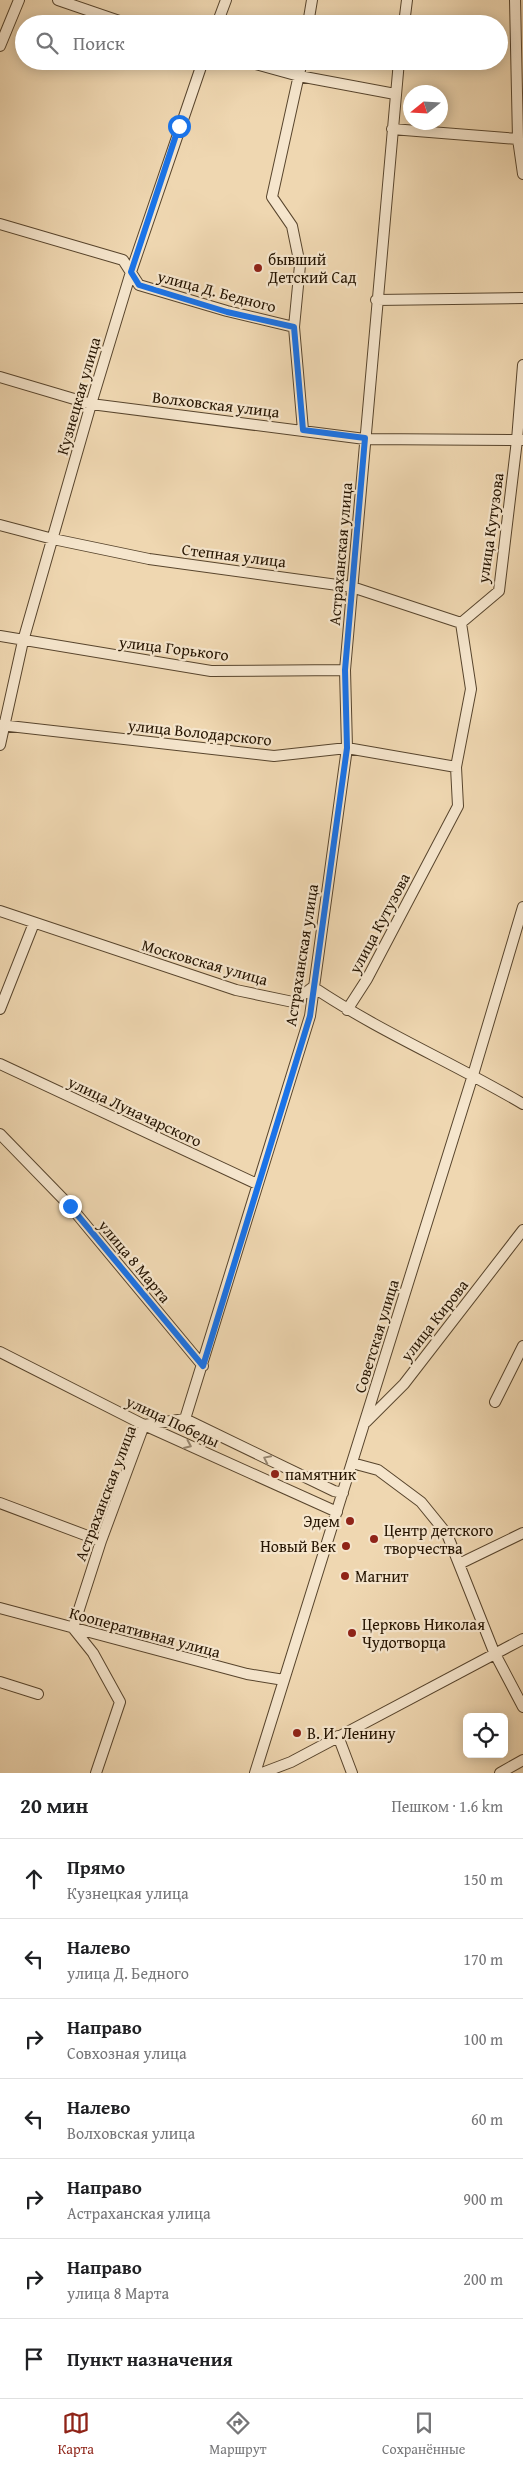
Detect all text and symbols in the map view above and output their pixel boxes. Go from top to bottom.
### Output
search box [15,15,508,70]
icon: search [33,29,61,57]
text: Поиск [73,29,125,57]
north arrow [403,85,448,130]
route start [168,115,191,138]
place label: бывший Детский Сад [267,247,357,289]
marker: бывший Детский Сад [252,262,264,274]
street label: улица Д. Бедного [154,263,279,318]
street label: Кузнецкая улица [50,334,106,458]
street label: Волховская улица [151,384,281,424]
street label: улица Кутузова [470,471,510,586]
street label: Астраханская улица [322,481,358,627]
street label: Степная улица [181,537,288,573]
street label: улица Горького [117,629,230,667]
street label: улица Володарского [126,712,273,751]
street label: улица Кутузова [342,868,416,979]
street label: Астраханская улица [278,882,324,1028]
street label: Московская улица [139,933,271,992]
street label: улица Луначарского [63,1069,206,1153]
route end [59,1195,82,1218]
street label: улица 8 Марта [92,1213,177,1308]
street label: улица Кирова [394,1274,474,1367]
street label: Советская улица [347,1276,405,1396]
street label: улица Победы [121,1388,224,1453]
street label: Астраханская улица [68,1421,142,1564]
one-way arrow [183,1438,192,1449]
one-way arrow [263,1455,272,1465]
place label: памятник [285,1462,357,1486]
marker: памятник [269,1468,281,1480]
place label: Эдем [303,1509,340,1533]
marker: Эдем [344,1515,356,1527]
place label: Центр детского творчества [384,1518,493,1560]
marker: Центр детского творчества [368,1533,380,1545]
place label: Новый Век [260,1534,337,1558]
marker: Новый Век [340,1540,352,1552]
place label: Магнит [355,1564,409,1588]
marker: Магнит [339,1570,351,1582]
street label: Кооперативная улица [67,1600,224,1664]
place label: Церковь Николая Чудотворца [362,1612,485,1654]
marker: Церковь Николая Чудотворца [346,1627,358,1639]
map controls [463,1713,508,1758]
button: locate [463,1713,508,1758]
place label: В. И. Ленину [307,1721,396,1745]
marker: В. И. Ленину [291,1727,303,1739]
text: 20 мин [20,1790,88,1821]
text: Пешком · 1.6 km [391,1794,503,1818]
text: Прямо [67,1853,125,1881]
icon: ahead [20,1865,48,1893]
text: 150 m [463,1867,503,1891]
text: Кузнецкая улица [67,1881,189,1905]
text: Налево [67,1933,130,1961]
icon: left [20,1945,48,1973]
text: 170 m [463,1947,503,1971]
text: улица Д. Бедного [67,1961,189,1985]
text: Направо [67,2013,142,2041]
icon: right [20,2025,48,2053]
text: 100 m [463,2027,503,2051]
text: Совхозная улица [67,2041,187,2065]
text: Налево [67,2093,130,2121]
icon: left [20,2105,48,2133]
text: 60 m [471,2107,503,2131]
text: Волховская улица [67,2121,195,2145]
text: Направо [67,2173,142,2201]
icon: right [20,2185,48,2213]
text: 900 m [463,2187,503,2211]
text: Астраханская улица [67,2201,211,2225]
text: Направо [67,2253,142,2281]
icon: right [20,2265,48,2293]
text: 200 m [463,2267,503,2291]
text: улица 8 Марта [67,2281,169,2305]
icon: arrive [20,2345,48,2373]
text: Пункт назначения [67,2345,233,2373]
tab: Карта [58,2409,94,2459]
tab: Маршрут [209,2409,267,2459]
tab: Сохранённые [382,2409,465,2459]

